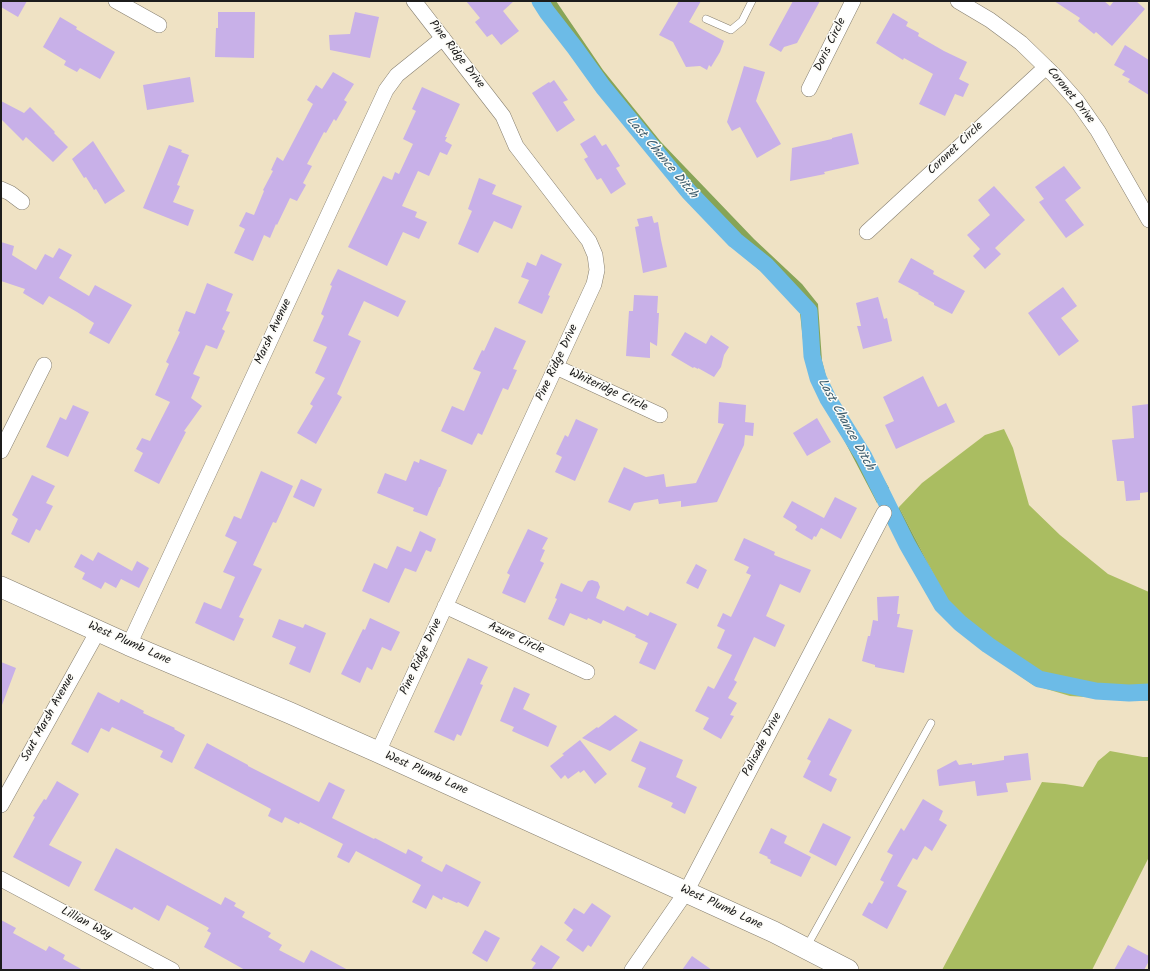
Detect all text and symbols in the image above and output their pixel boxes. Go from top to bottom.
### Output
street label: Doris Circle [812,16,850,74]
street label: Pine Ridge Drive [425,18,487,92]
street label: Coronet Drive [1043,65,1097,127]
water label: Last Chance Ditch [622,114,700,202]
street label: Coronet Circle [925,120,987,178]
street label: Marsh Avenue [253,297,295,367]
street label: Pine Ridge Drive [534,322,582,404]
street label: Whiteridge Circle [566,366,650,416]
water label: Last Chance Ditch [813,376,877,474]
street label: Pine Ridge Drive [398,616,446,698]
street label: West Plumb Lane [85,619,173,669]
street label: Azure Circle [486,620,546,658]
street label: Sout Marsh Avenue [19,672,79,764]
street label: Palisade Drive [740,711,786,779]
street label: West Plumb Lane [382,749,470,799]
street label: West Plumb Lane [678,883,764,933]
street label: Lillian Way [58,905,114,943]

